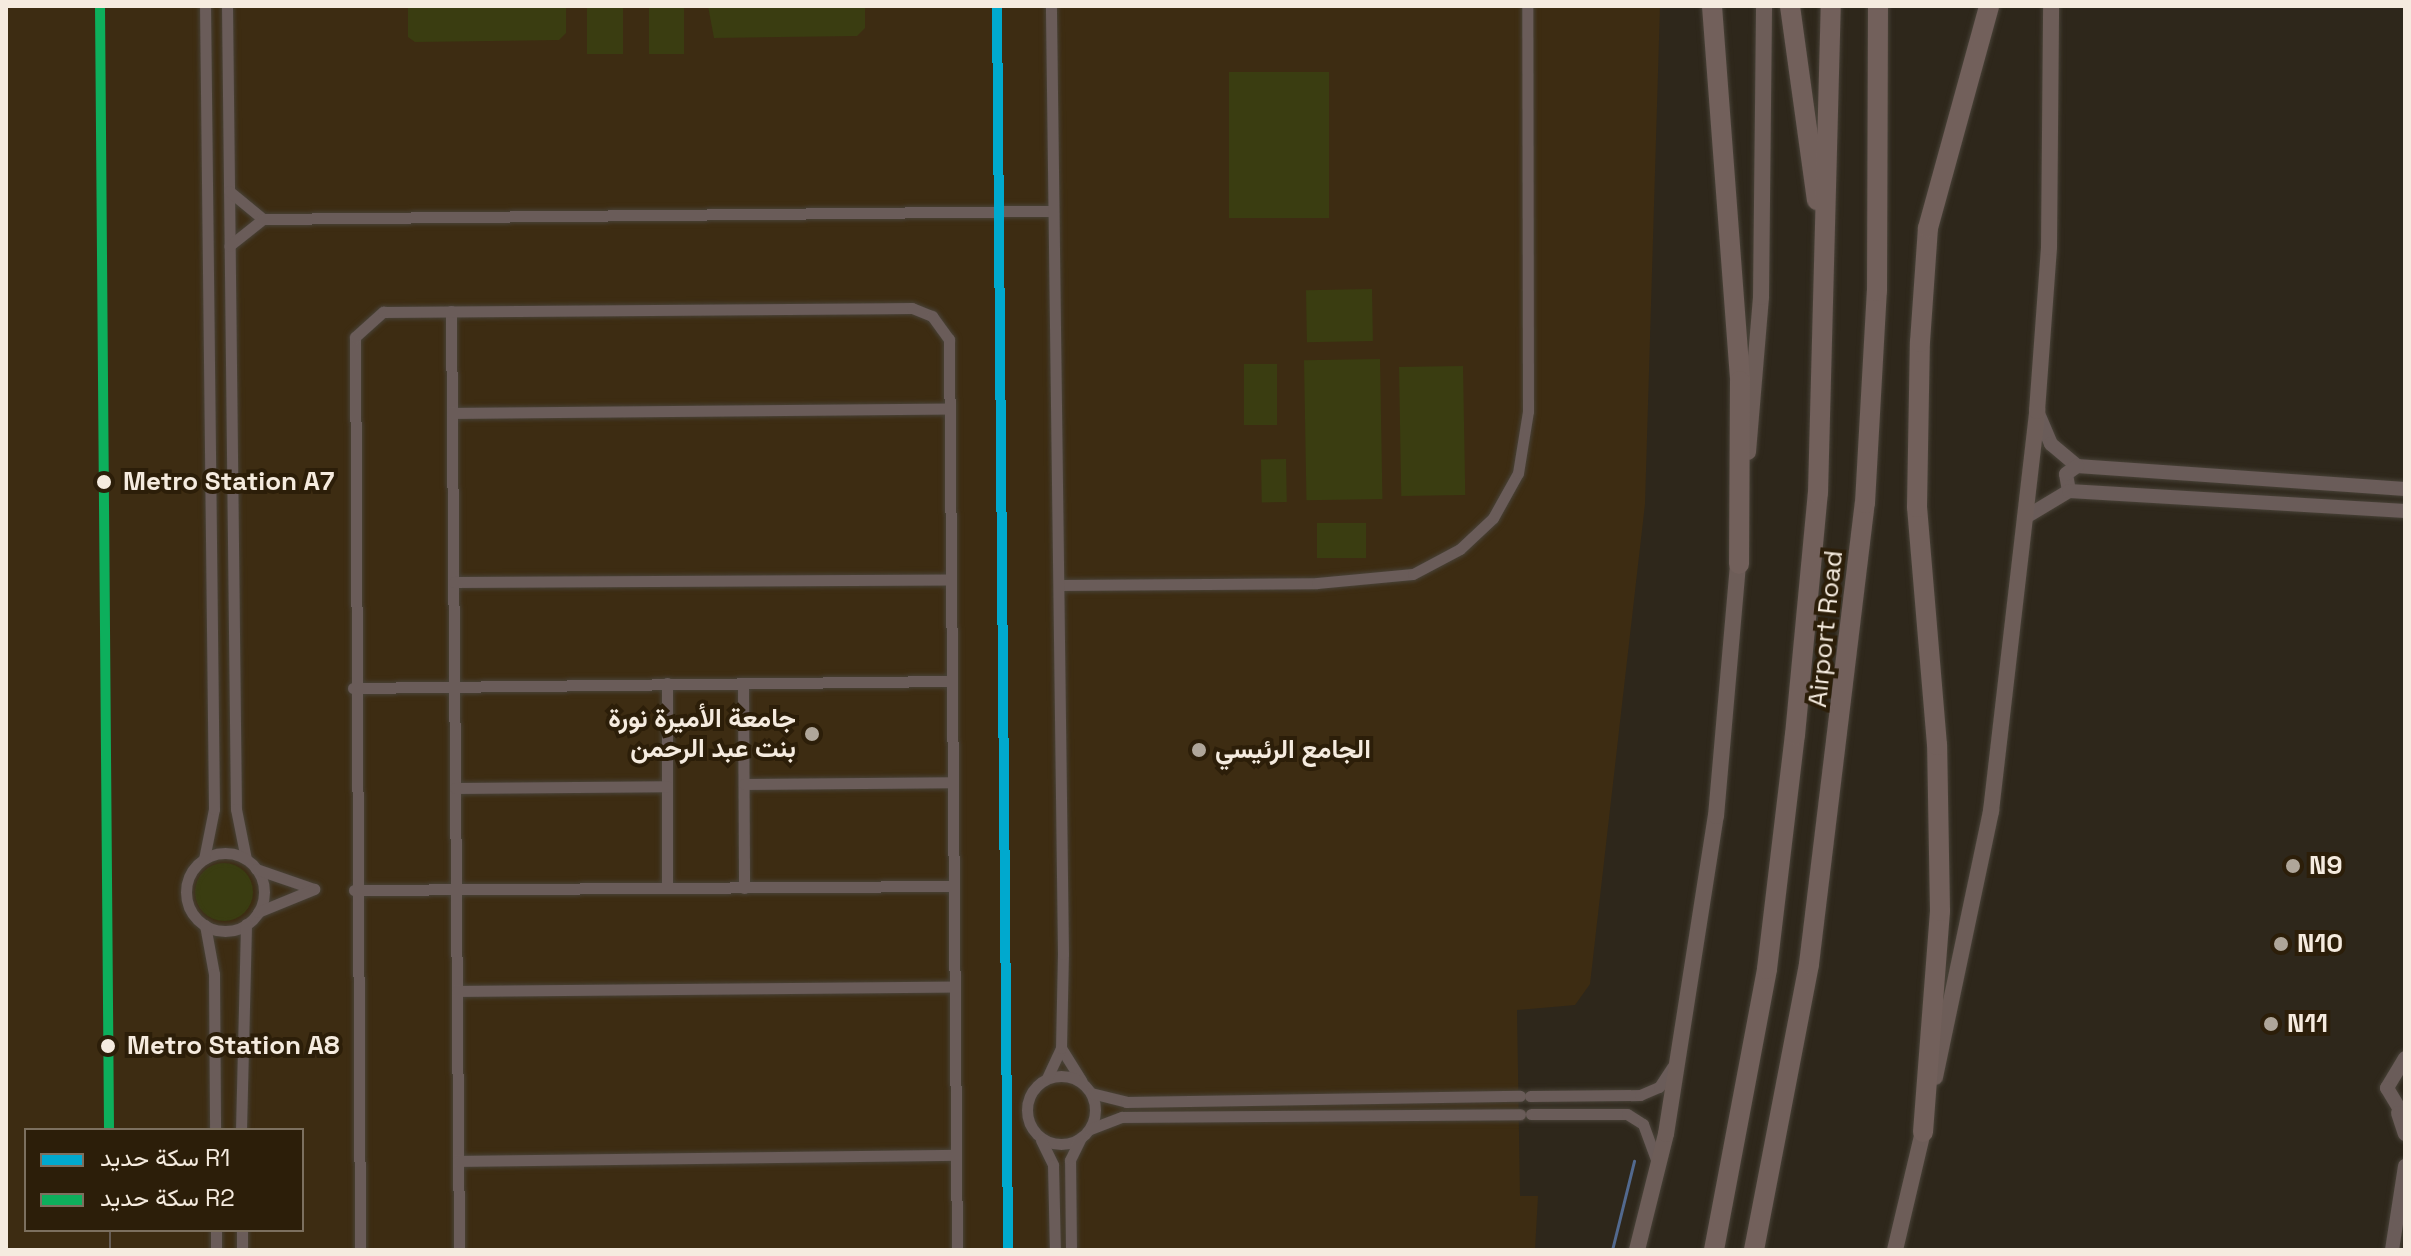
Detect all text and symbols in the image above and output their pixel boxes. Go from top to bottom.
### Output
place label: Metro Station A7 [123,466,335,498]
marker: Metro Station A7 [92,470,116,494]
street label: Airport Road [1802,549,1850,709]
place label: جامعة الأميرة نورة بنت عبد الرحمن [608,703,796,764]
marker: جامعة الأميرة نورة بنت عبد الرحمن [803,725,821,743]
place label: الجامع الرئيسي [1215,734,1371,766]
marker: الجامع الرئيسي [1190,741,1208,759]
place label: N9 [2309,850,2342,882]
marker: N9 [2284,857,2302,875]
place label: N10 [2297,928,2343,960]
marker: N10 [2272,935,2290,953]
place label: N11 [2287,1008,2328,1040]
marker: N11 [2262,1015,2280,1033]
place label: Metro Station A8 [127,1030,340,1062]
marker: Metro Station A8 [96,1034,120,1058]
legend [24,1128,304,1232]
text: سكة حديد R1 [100,1142,230,1173]
text: سكة حديد R2 [100,1182,235,1213]

